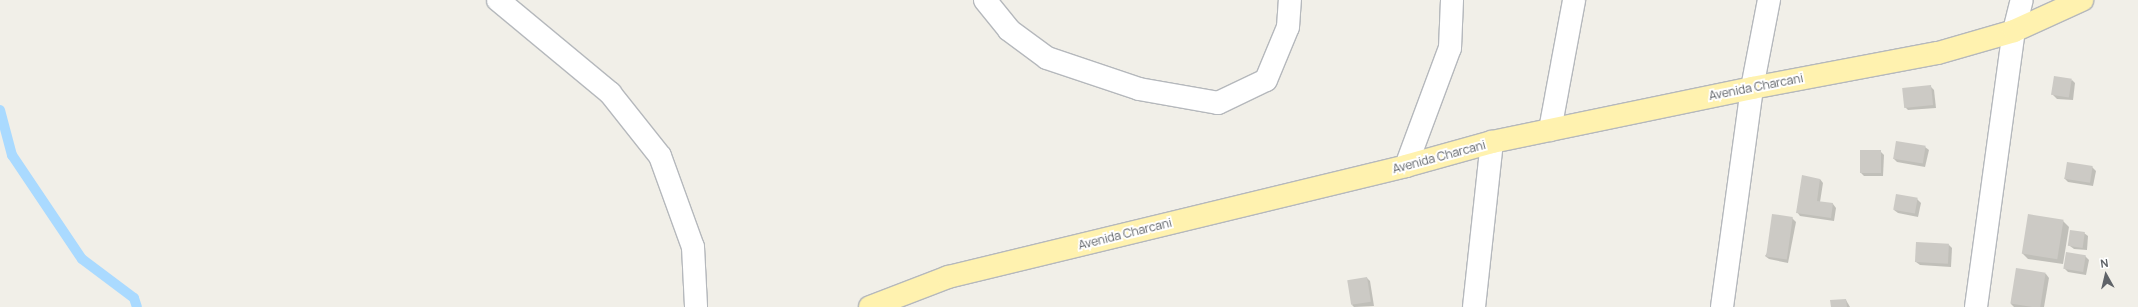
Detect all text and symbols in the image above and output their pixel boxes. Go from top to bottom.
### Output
street label: Avenida Charcani [1708,71,1804,103]
street label: Avenida Charcani [1391,138,1487,176]
street label: Avenida Charcani [1077,215,1173,253]
north arrow [2086,255,2126,295]
text: N [2099,255,2109,271]

